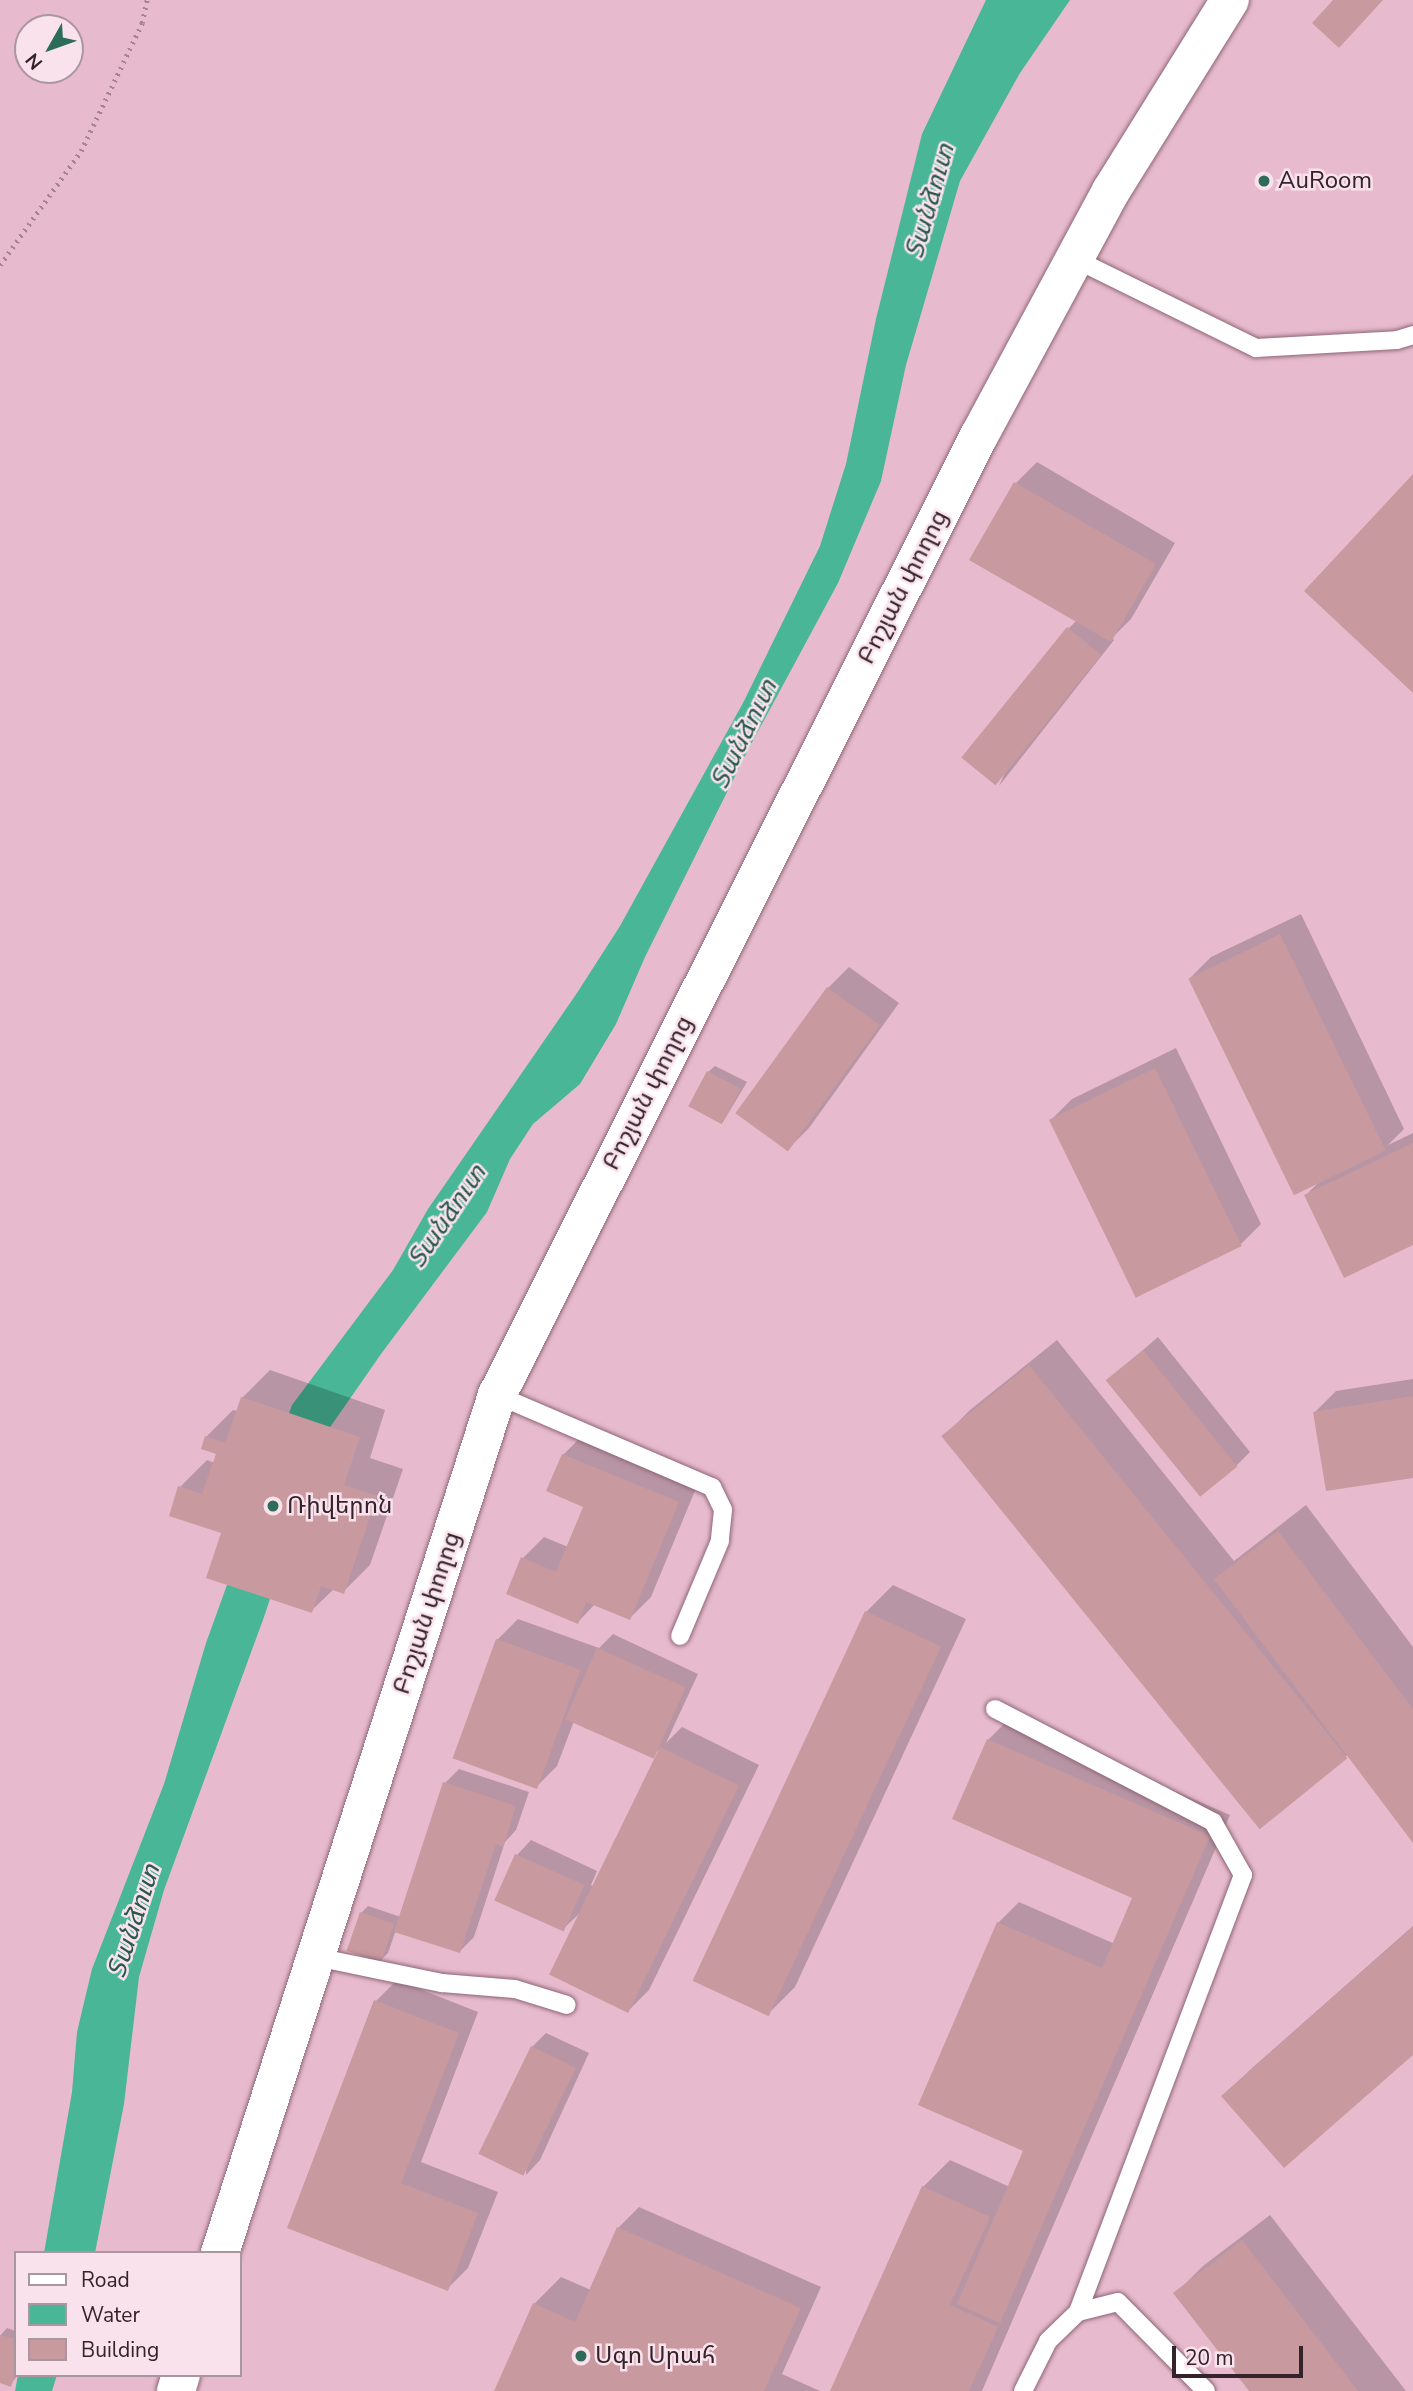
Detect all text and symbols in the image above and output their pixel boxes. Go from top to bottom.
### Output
north arrow [14,14,84,84]
text: N [20,47,49,75]
water label: Տանձուտ [899,140,961,262]
place label: AuRoom [1278,167,1372,195]
marker: AuRoom [1256,173,1272,189]
street label: Բոշյան փողոց [852,505,954,669]
water label: Տանձուտ [704,674,784,794]
street label: Բոշյան փողոց [597,1011,699,1175]
water label: Տանձուտ [401,1159,493,1273]
place label: Ռիվերոն [287,1492,392,1520]
marker: Ռիվերոն [265,1498,281,1514]
street label: Բոշյան փողոց [387,1528,467,1698]
water label: Տանձուտ [101,1860,167,1982]
legend [14,2251,242,2377]
text: Road [81,2266,130,2294]
text: Water [81,2301,140,2329]
scale bar [1175,2332,1306,2376]
text: Building [81,2336,159,2364]
place label: Սգո Սրահ [595,2342,716,2370]
text: 20 m [1185,2344,1234,2372]
marker: Սգո Սրահ [573,2348,589,2364]

